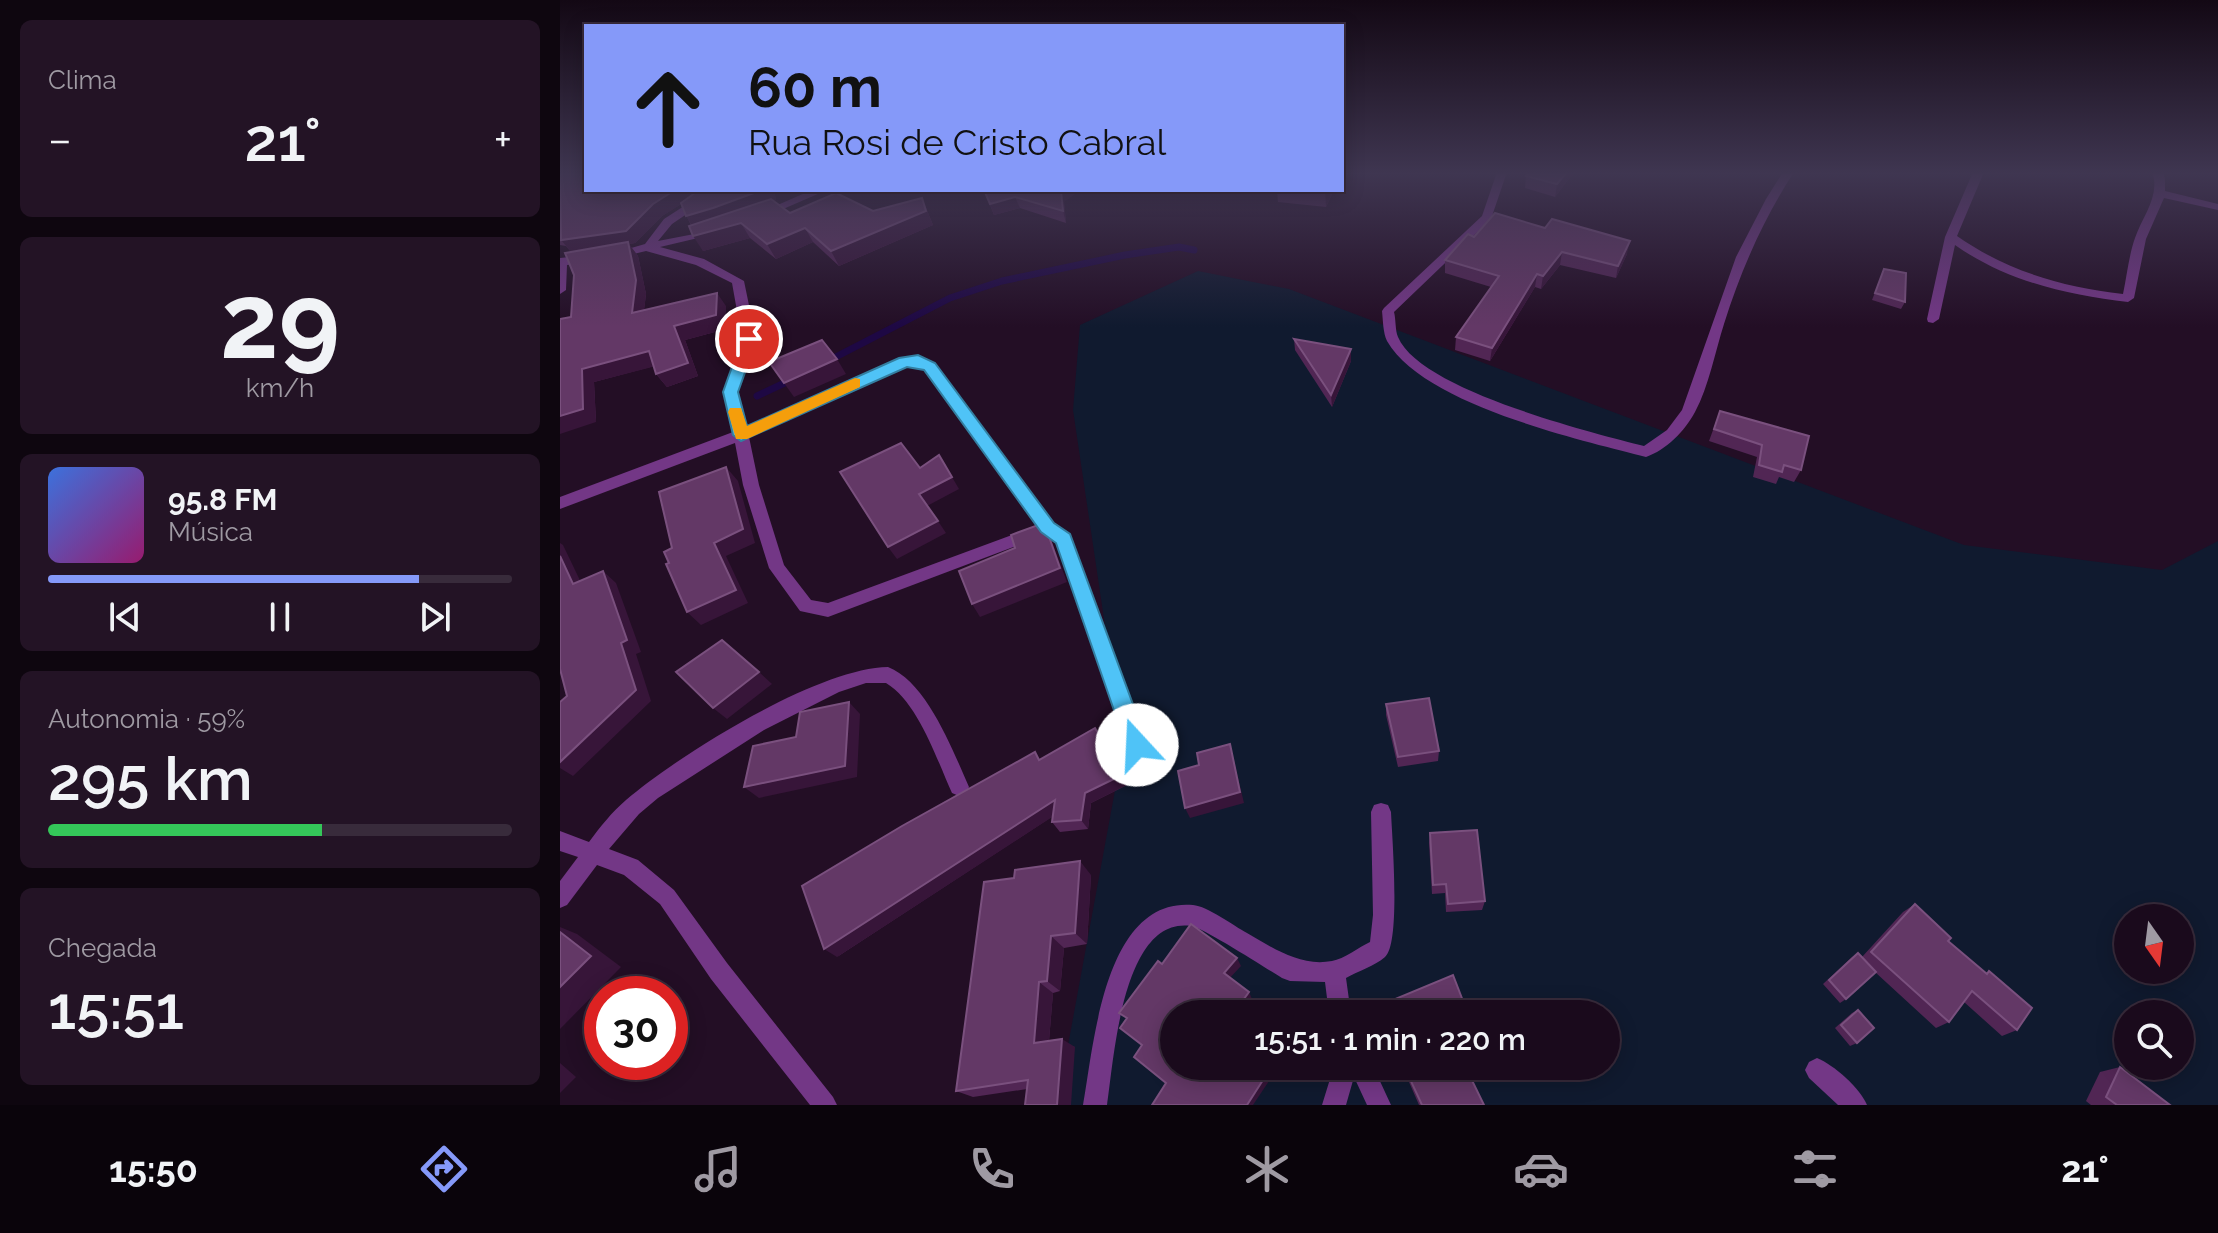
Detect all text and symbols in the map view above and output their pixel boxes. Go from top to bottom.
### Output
text: 60 m [748,54,882,120]
icon: ahead [616,56,720,160]
text: Clima [48,65,117,95]
text: 21° [244,105,321,175]
text: − [48,114,72,165]
text: + [494,114,512,165]
text: Rua Rosi de Cristo Cabral [748,121,1166,163]
text: 29 [220,260,340,382]
pin [715,305,783,373]
icon: arrive [727,317,771,361]
text: km/h [246,373,314,403]
text: 95.8 FM [168,482,278,517]
text: Música [168,517,253,547]
icon: previous [103,595,147,639]
icon: pause [258,595,302,639]
icon: next [413,595,457,639]
position arrow [1095,703,1179,787]
text: Autonomia · 59% [48,704,245,734]
text: 295 km [48,744,253,814]
north arrow [2114,904,2194,984]
map controls [2114,904,2194,1080]
text: Chegada [48,933,157,963]
text: 15:51 [48,973,184,1043]
speed limit sign: 30 [584,976,688,1080]
button: search [2114,1000,2194,1080]
text: 15:51 · 1 min · 220 m [1254,1022,1526,1057]
icon: directions [416,1141,472,1197]
icon: music [690,1141,746,1197]
icon: phone [964,1141,1020,1197]
icon: climate [1239,1141,1295,1197]
icon: car [1513,1141,1569,1197]
icon: filters [1787,1141,1843,1197]
text: 15:50 [109,1148,198,1190]
text: 21° [2061,1148,2109,1190]

